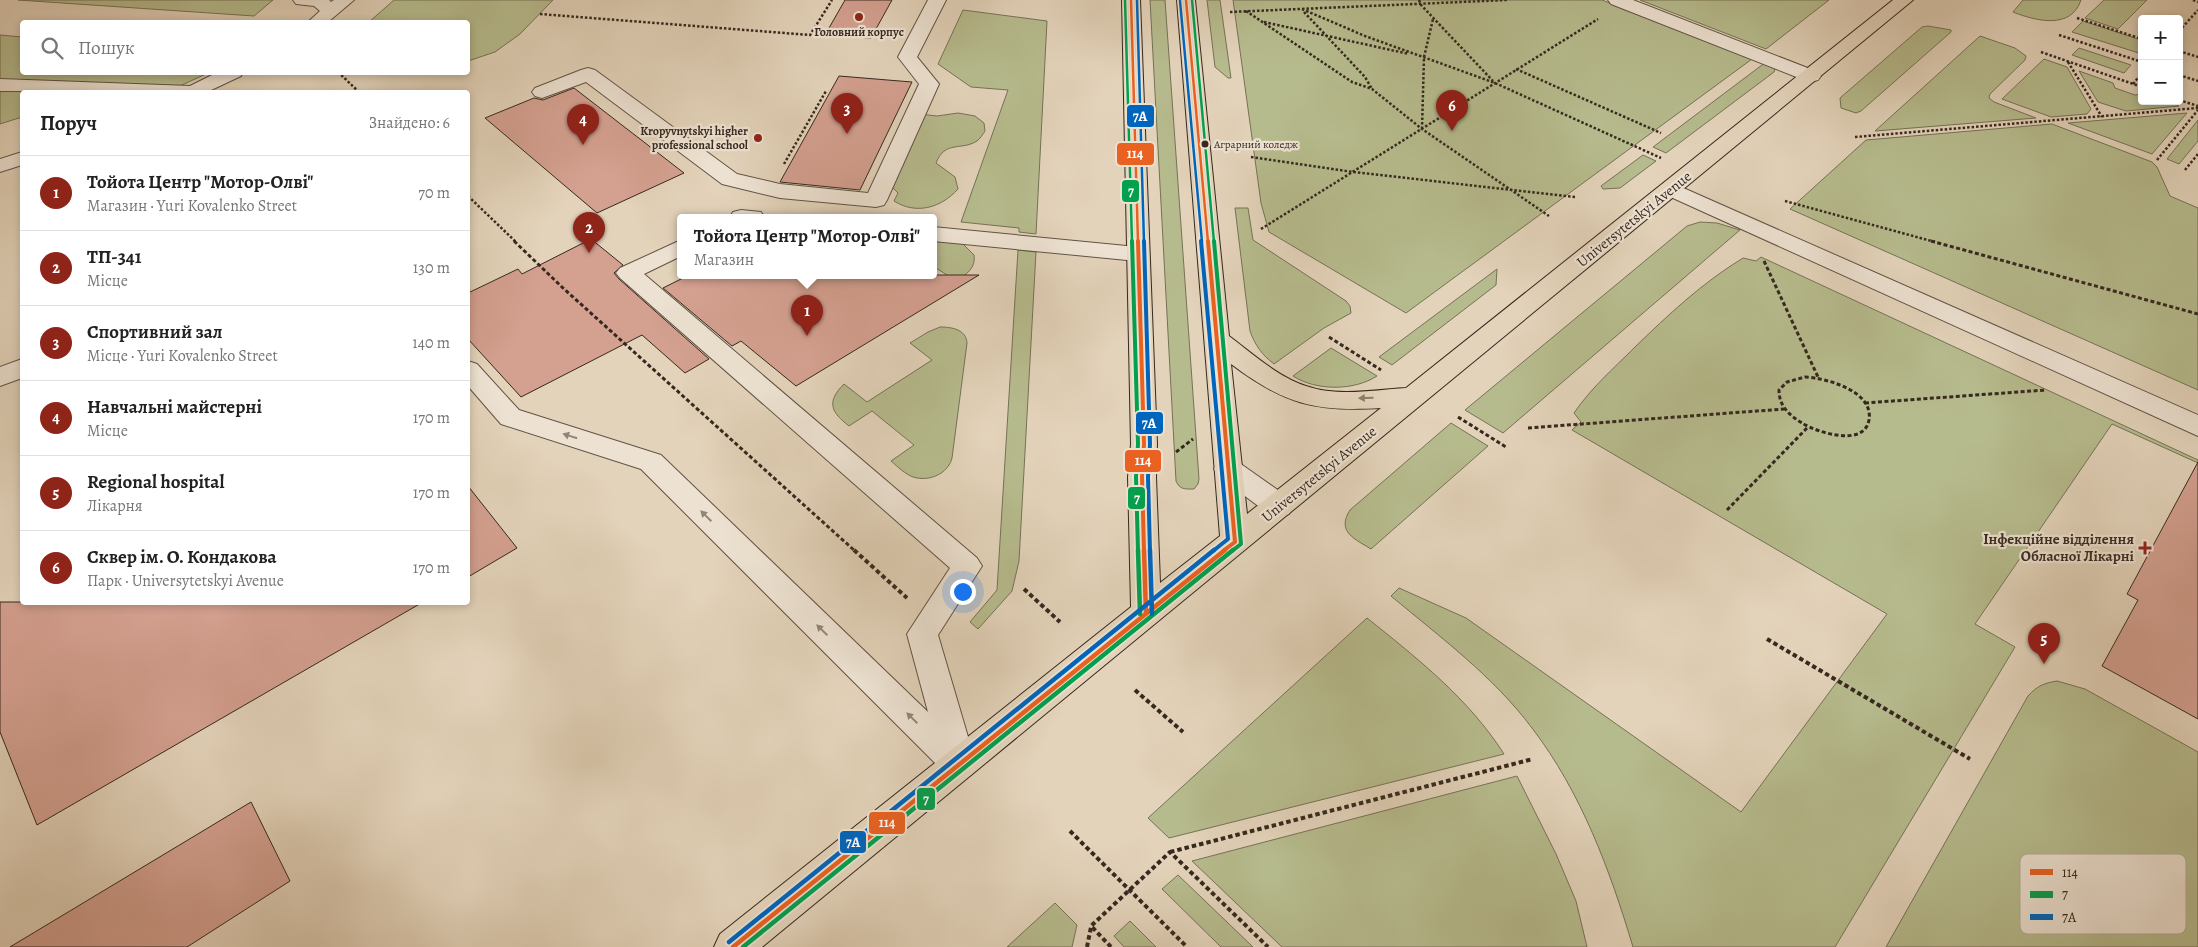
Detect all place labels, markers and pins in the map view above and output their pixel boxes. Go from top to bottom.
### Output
marker: Головний корпус [853,11,865,23]
place label: Головний корпус [814,24,904,40]
pin: 6 [1436,90,1468,131]
pin: 3 [831,93,863,134]
pin: 4 [567,104,599,145]
place label: Kropyvnytskyi higher professional school [640,123,749,153]
marker: Kropyvnytskyi higher professional school [752,132,764,144]
place label: Аграрний коледж [1213,137,1299,152]
marker: Аграрний коледж [1200,139,1210,149]
pin: 2 [573,212,605,253]
pin: 1 [791,295,823,336]
place label: Інфекційне відділення Обласної Лікарні [1983,529,2135,566]
marker: Інфекційне відділення Обласної Лікарні [2138,541,2152,555]
pin: 5 [2028,623,2060,664]

